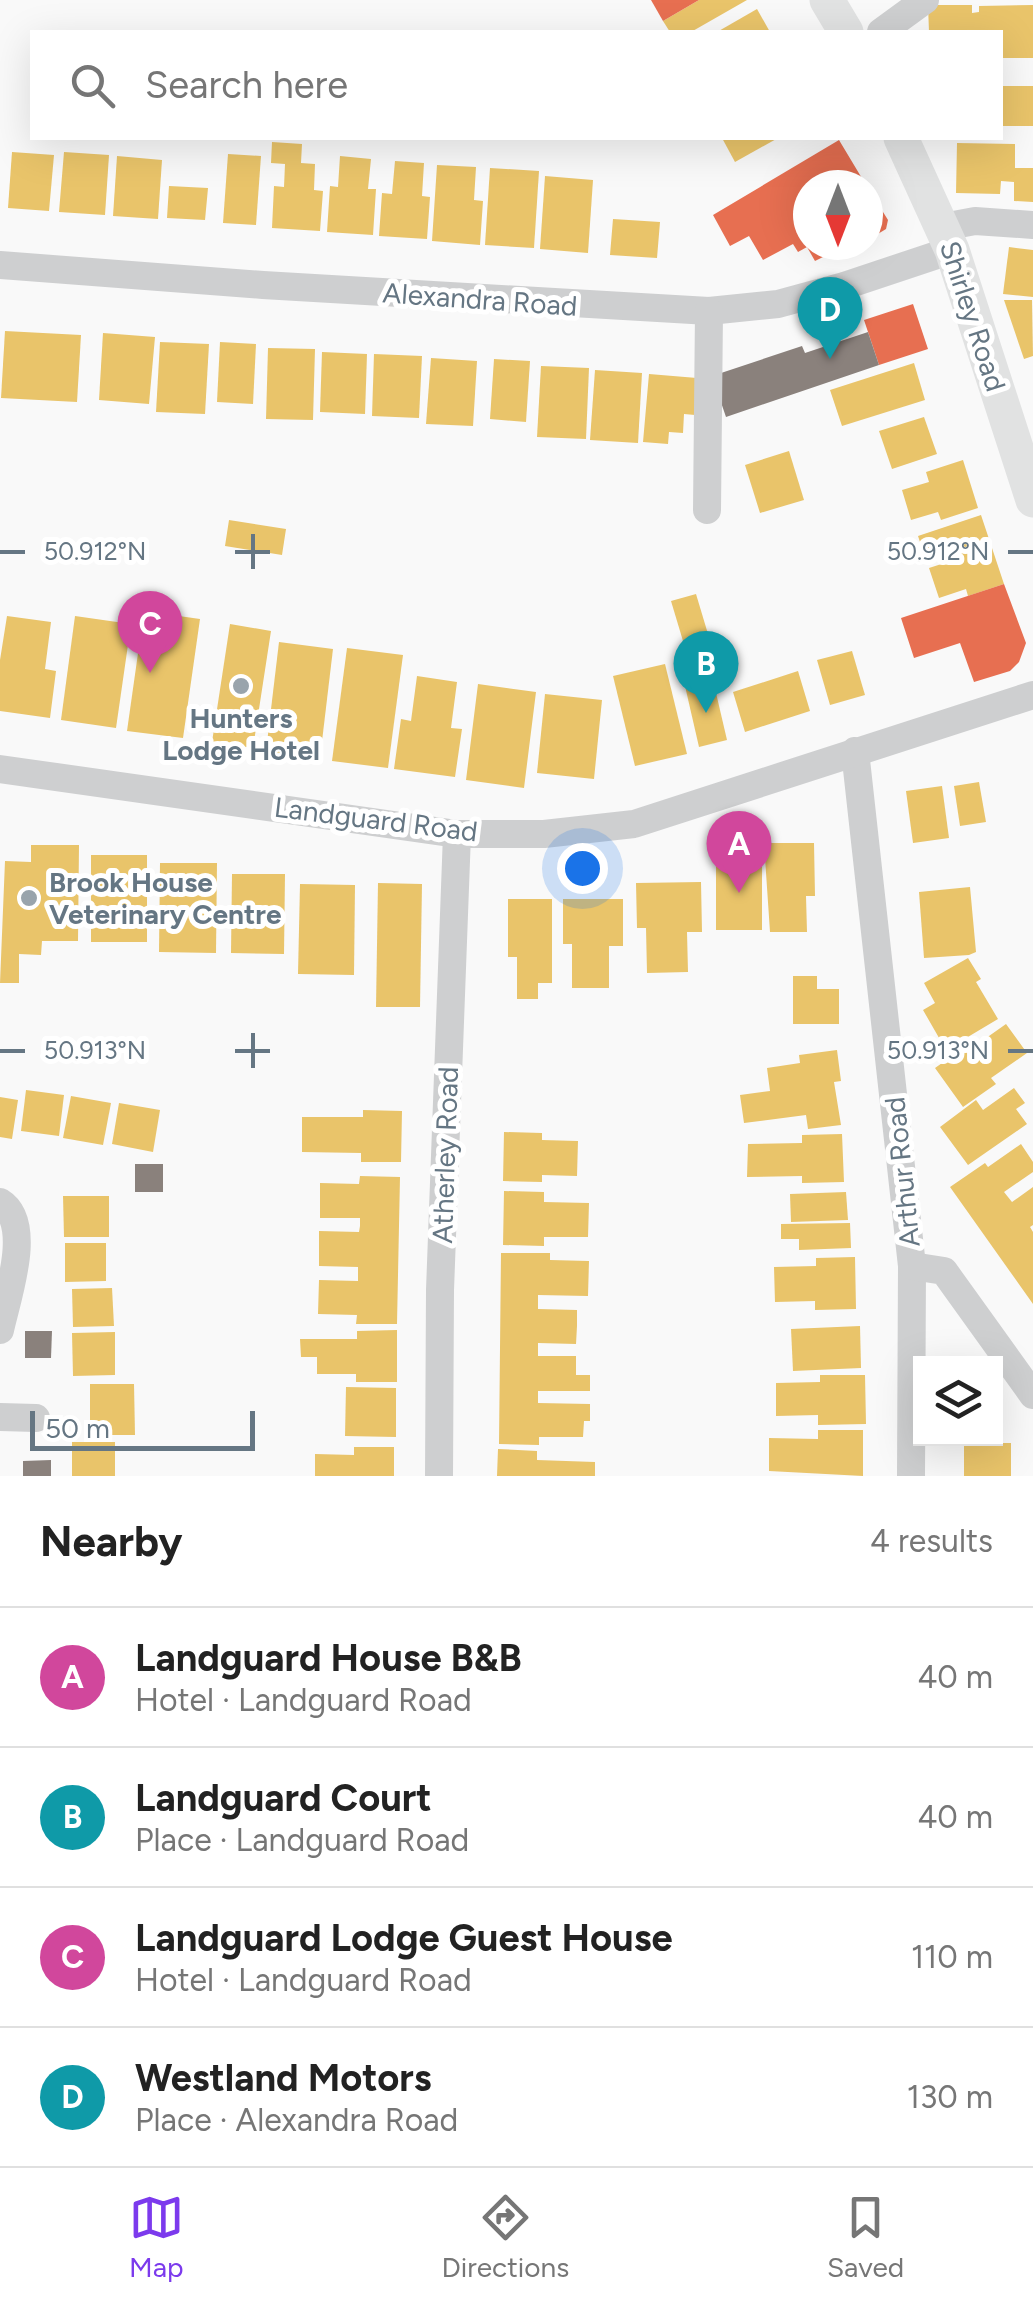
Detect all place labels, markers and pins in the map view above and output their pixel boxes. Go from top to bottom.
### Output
pin: D [798,276,862,359]
pin: C [118,590,182,673]
pin: B [674,630,738,713]
marker: Hunters Lodge Hotel [230,675,252,697]
place label: Hunters Lodge Hotel [162,701,320,767]
pin: A [706,810,772,893]
place label: Brook House Veterinary Centre [49,865,281,931]
marker: Brook House Veterinary Centre [18,887,40,909]

